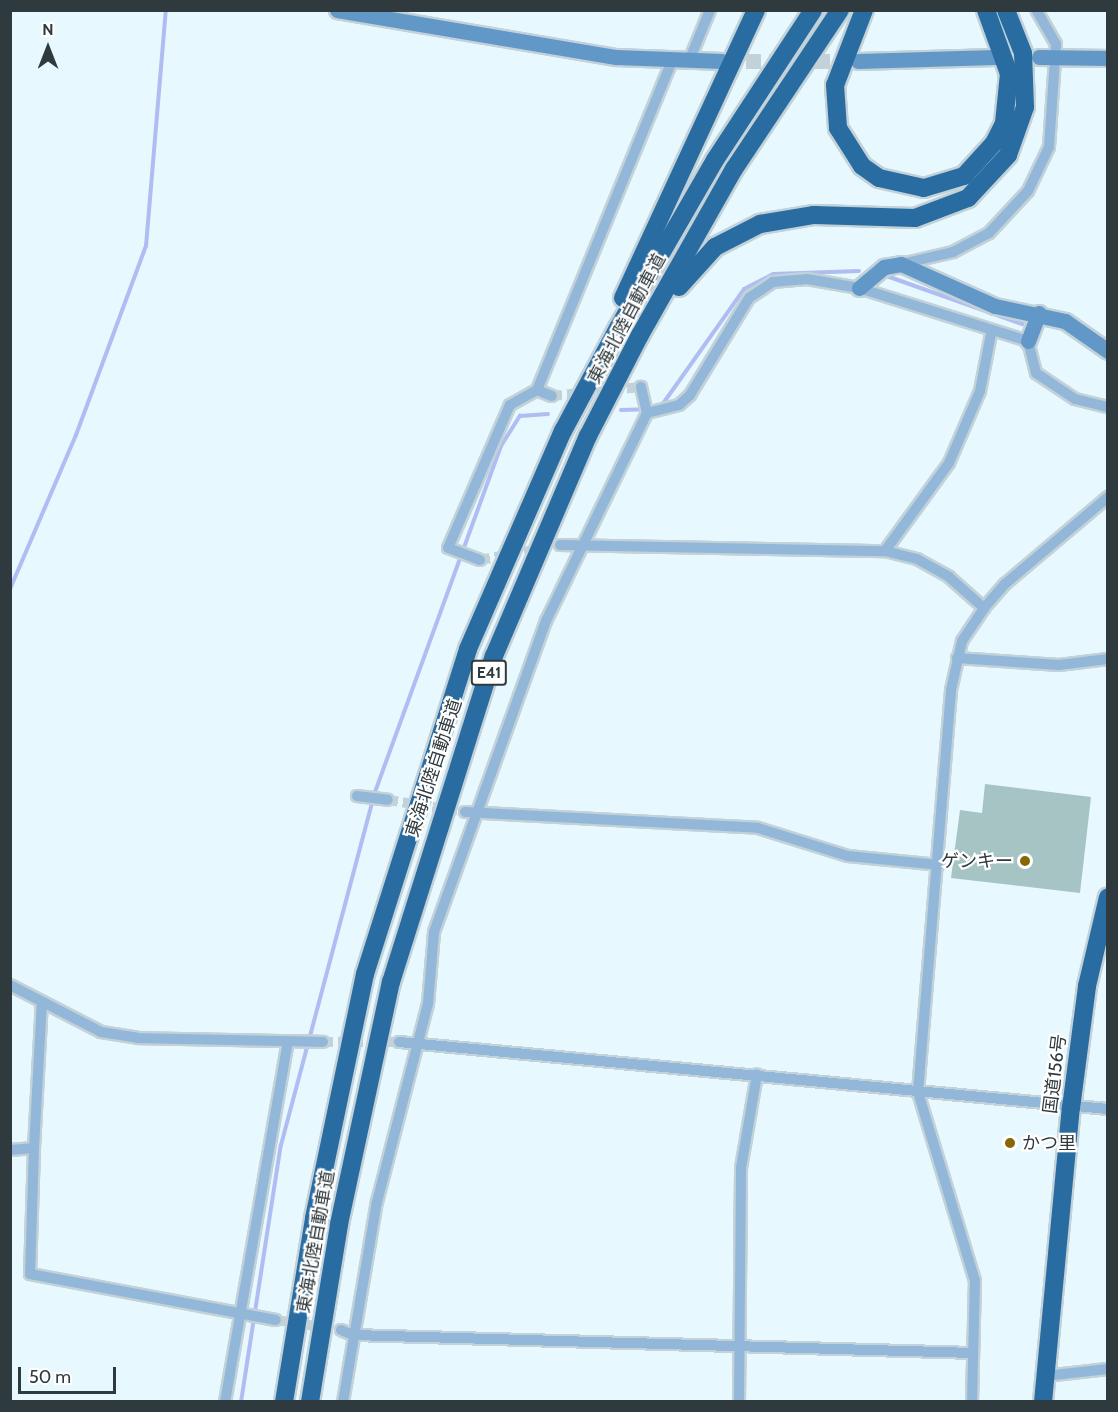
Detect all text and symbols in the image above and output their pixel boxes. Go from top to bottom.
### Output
north arrow [18,18,78,78]
text: N [42,20,54,39]
street label: 東海北陸自動車道 [584,250,670,388]
road number: E41 [470,660,508,686]
street label: 東海北陸自動車道 [401,696,467,840]
place label: ゲンキー [941,850,1013,872]
marker: ゲンキー [1018,854,1032,868]
street label: 国道156号 [1039,1033,1071,1115]
place label: かつ里 [1022,1132,1076,1154]
marker: かつ里 [1003,1136,1017,1150]
street label: 東海北陸自動車道 [293,1169,339,1315]
scale bar [21,1355,118,1393]
text: 50 m [29,1366,71,1388]

